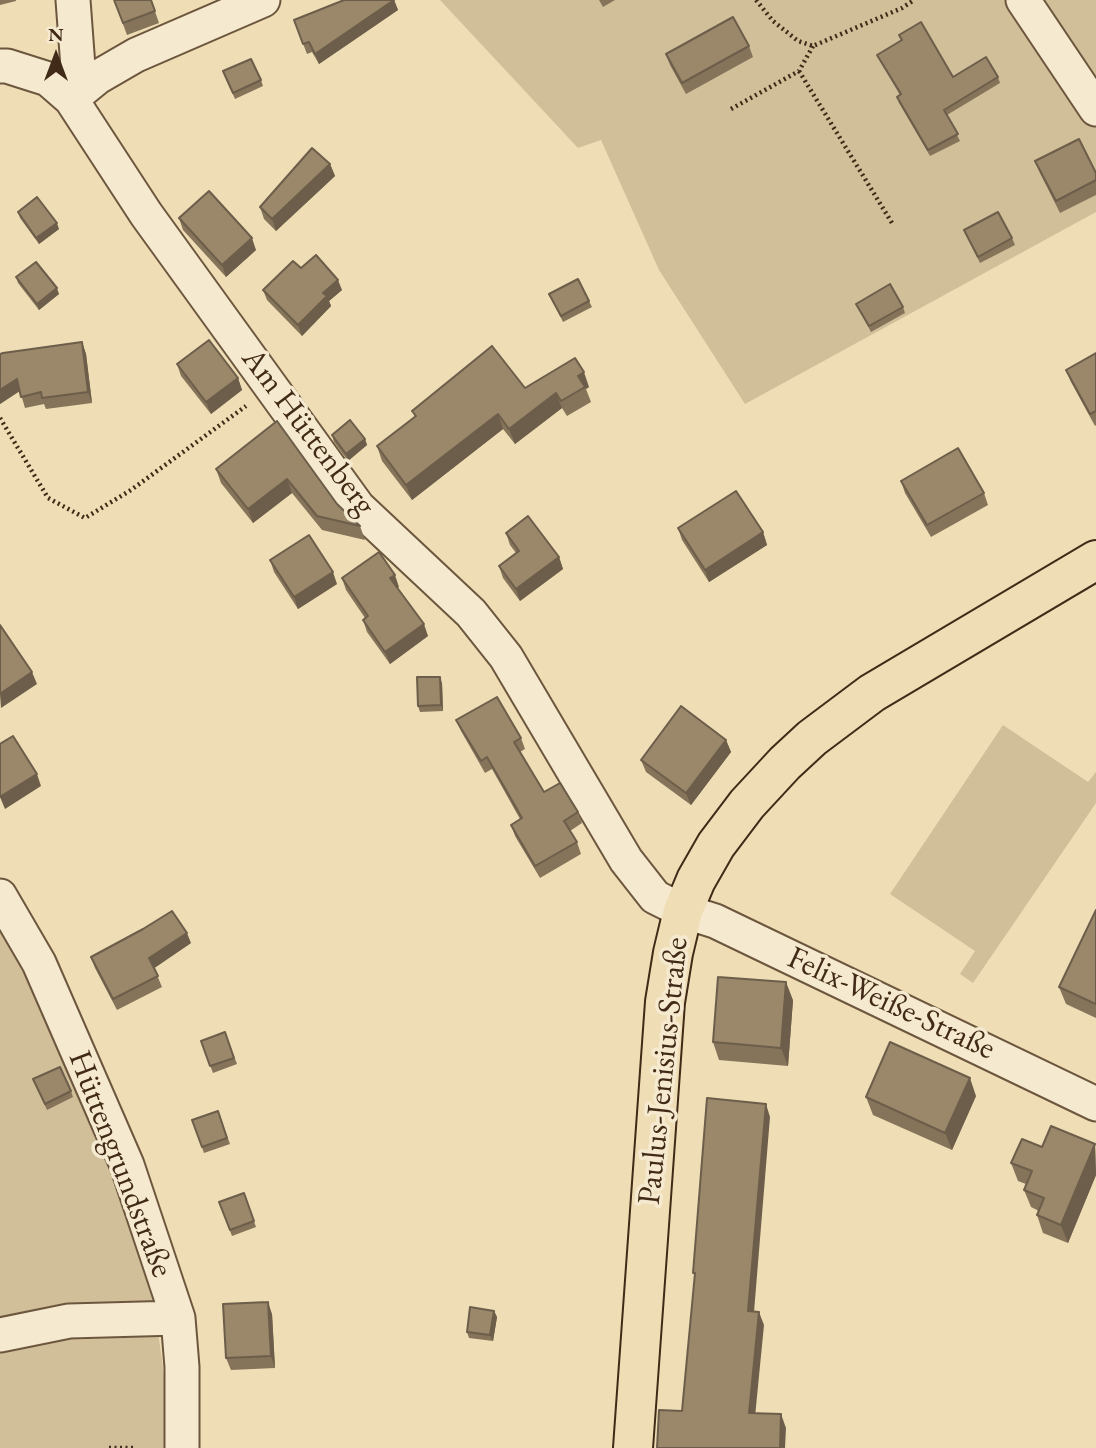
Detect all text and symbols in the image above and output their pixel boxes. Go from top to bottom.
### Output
north arrow [21,21,91,91]
text: N [48,22,64,47]
street label: Am Hüttenberg [233,341,383,523]
street label: Paulus-Jenisius-Straße [631,935,697,1207]
street label: Felix-Weiße-Straße [781,939,1001,1069]
street label: Hüttengrundstraße [59,1045,181,1283]

